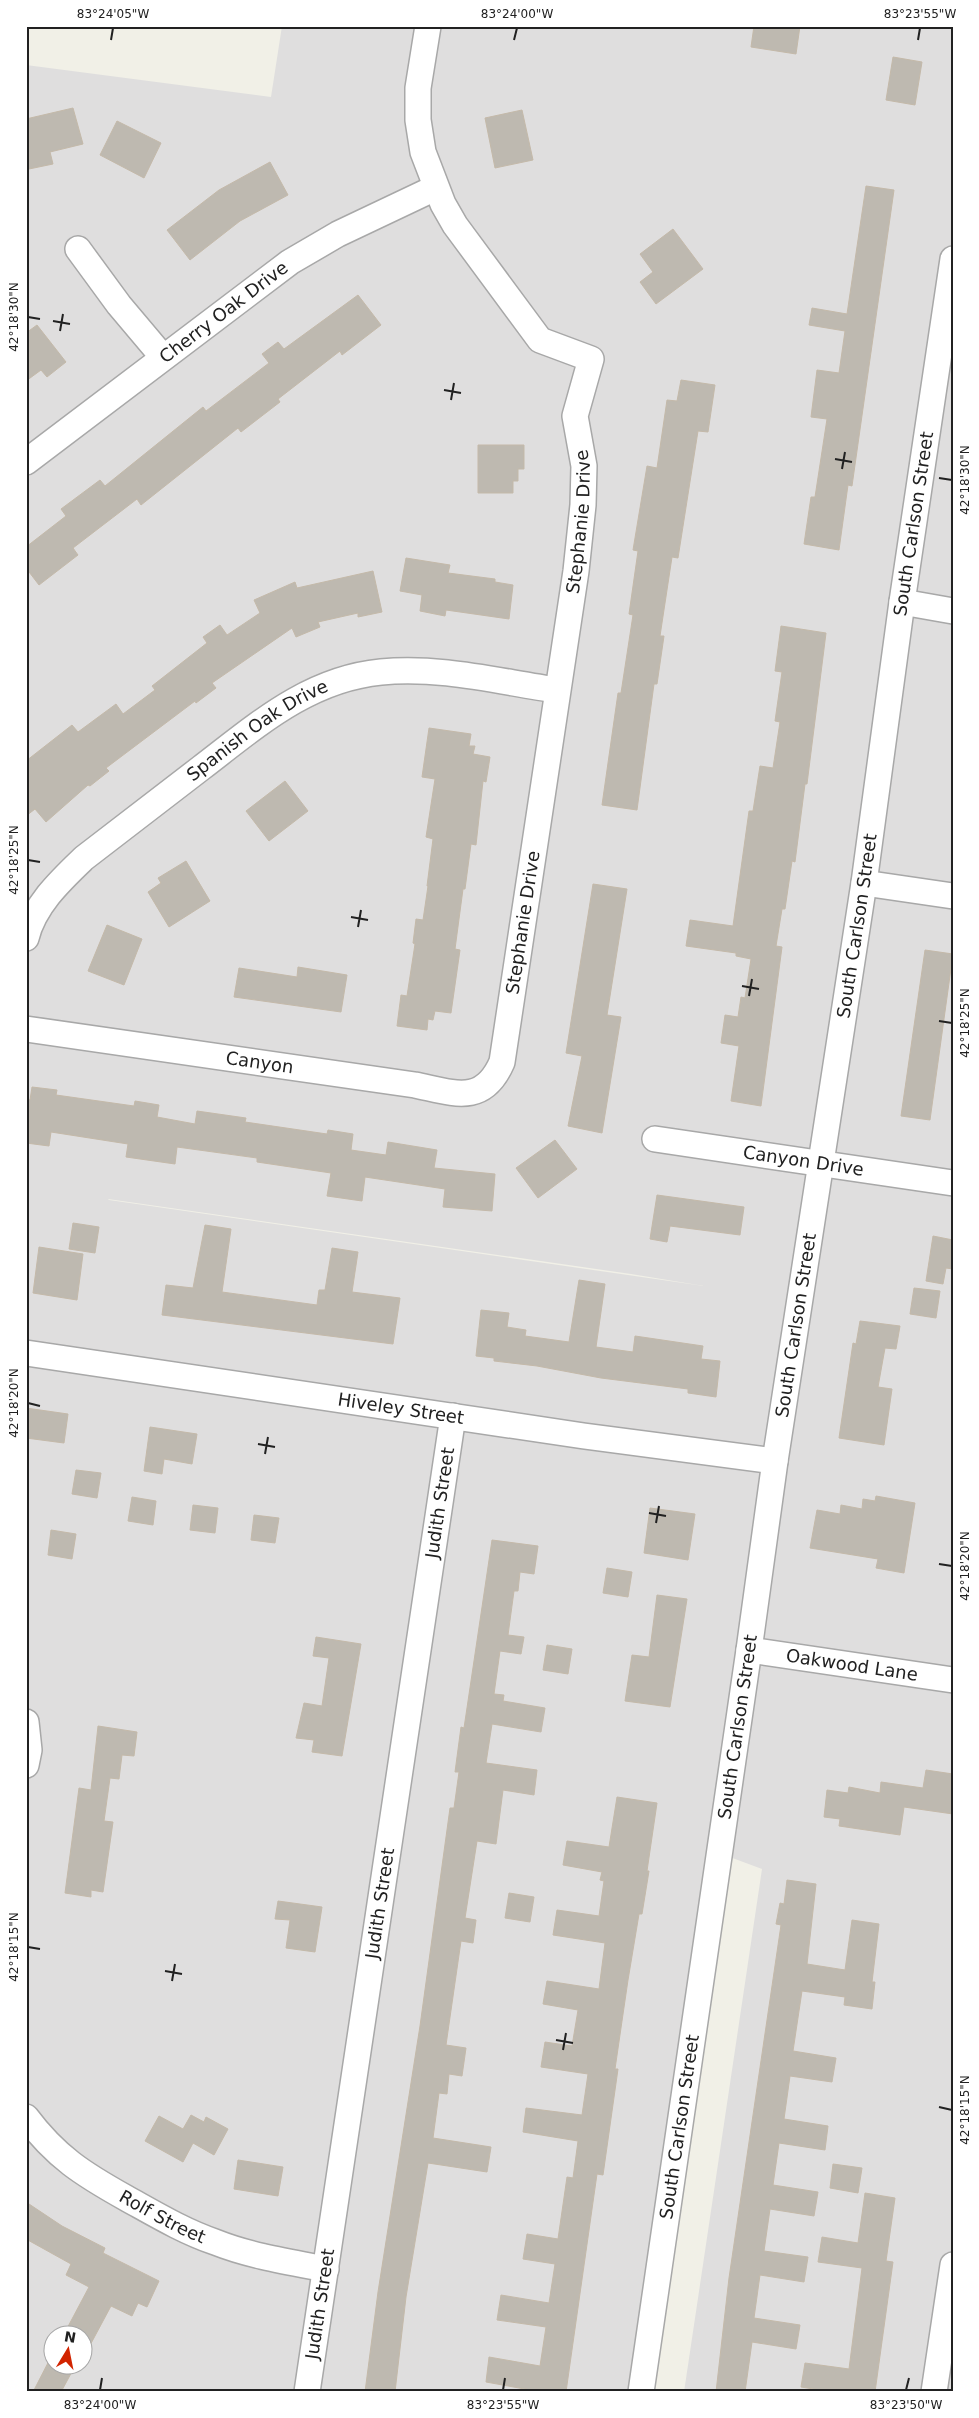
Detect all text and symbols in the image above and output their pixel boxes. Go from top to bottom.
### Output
text: 83°24'05"W [77,7,149,21]
text: 83°24'00"W [481,7,553,21]
text: 83°23'55"W [884,7,956,21]
street label: Cherry Oak Drive [155,257,292,367]
text: 42°18'30"N [7,282,21,352]
street label: South Carlson Street [889,430,937,617]
text: 42°18'30"N [958,445,972,515]
street label: Stephanie Drive [562,448,595,595]
street label: Spanish Oak Drive [182,675,331,785]
text: 42°18'25"N [7,825,21,895]
street label: South Carlson Street [832,832,881,1020]
street label: Stephanie Drive [501,849,544,996]
text: 42°18'25"N [958,988,972,1058]
street label: Canyon [224,1047,295,1077]
street label: Canyon Drive [742,1141,865,1180]
street label: South Carlson Street [771,1231,820,1419]
text: 42°18'20"N [7,1368,21,1438]
street label: Hiveley Street [336,1389,466,1428]
street label: Judith Street [421,1446,458,1561]
text: 42°18'20"N [958,1531,972,1601]
street label: South Carlson Street [713,1633,761,1821]
street label: Oakwood Lane [785,1645,919,1685]
street label: Judith Street [361,1846,398,1961]
text: 42°18'15"N [7,1912,21,1982]
street label: South Carlson Street [655,2033,703,2220]
text: 42°18'15"N [958,2075,972,2145]
street label: Rolf Street [116,2185,209,2247]
street label: Judith Street [301,2247,338,2362]
north arrow [42,2326,92,2376]
text: N [63,2328,77,2346]
text: 83°24'00"W [64,2398,136,2412]
text: 83°23'55"W [467,2398,539,2412]
text: 83°23'50"W [870,2398,942,2412]

